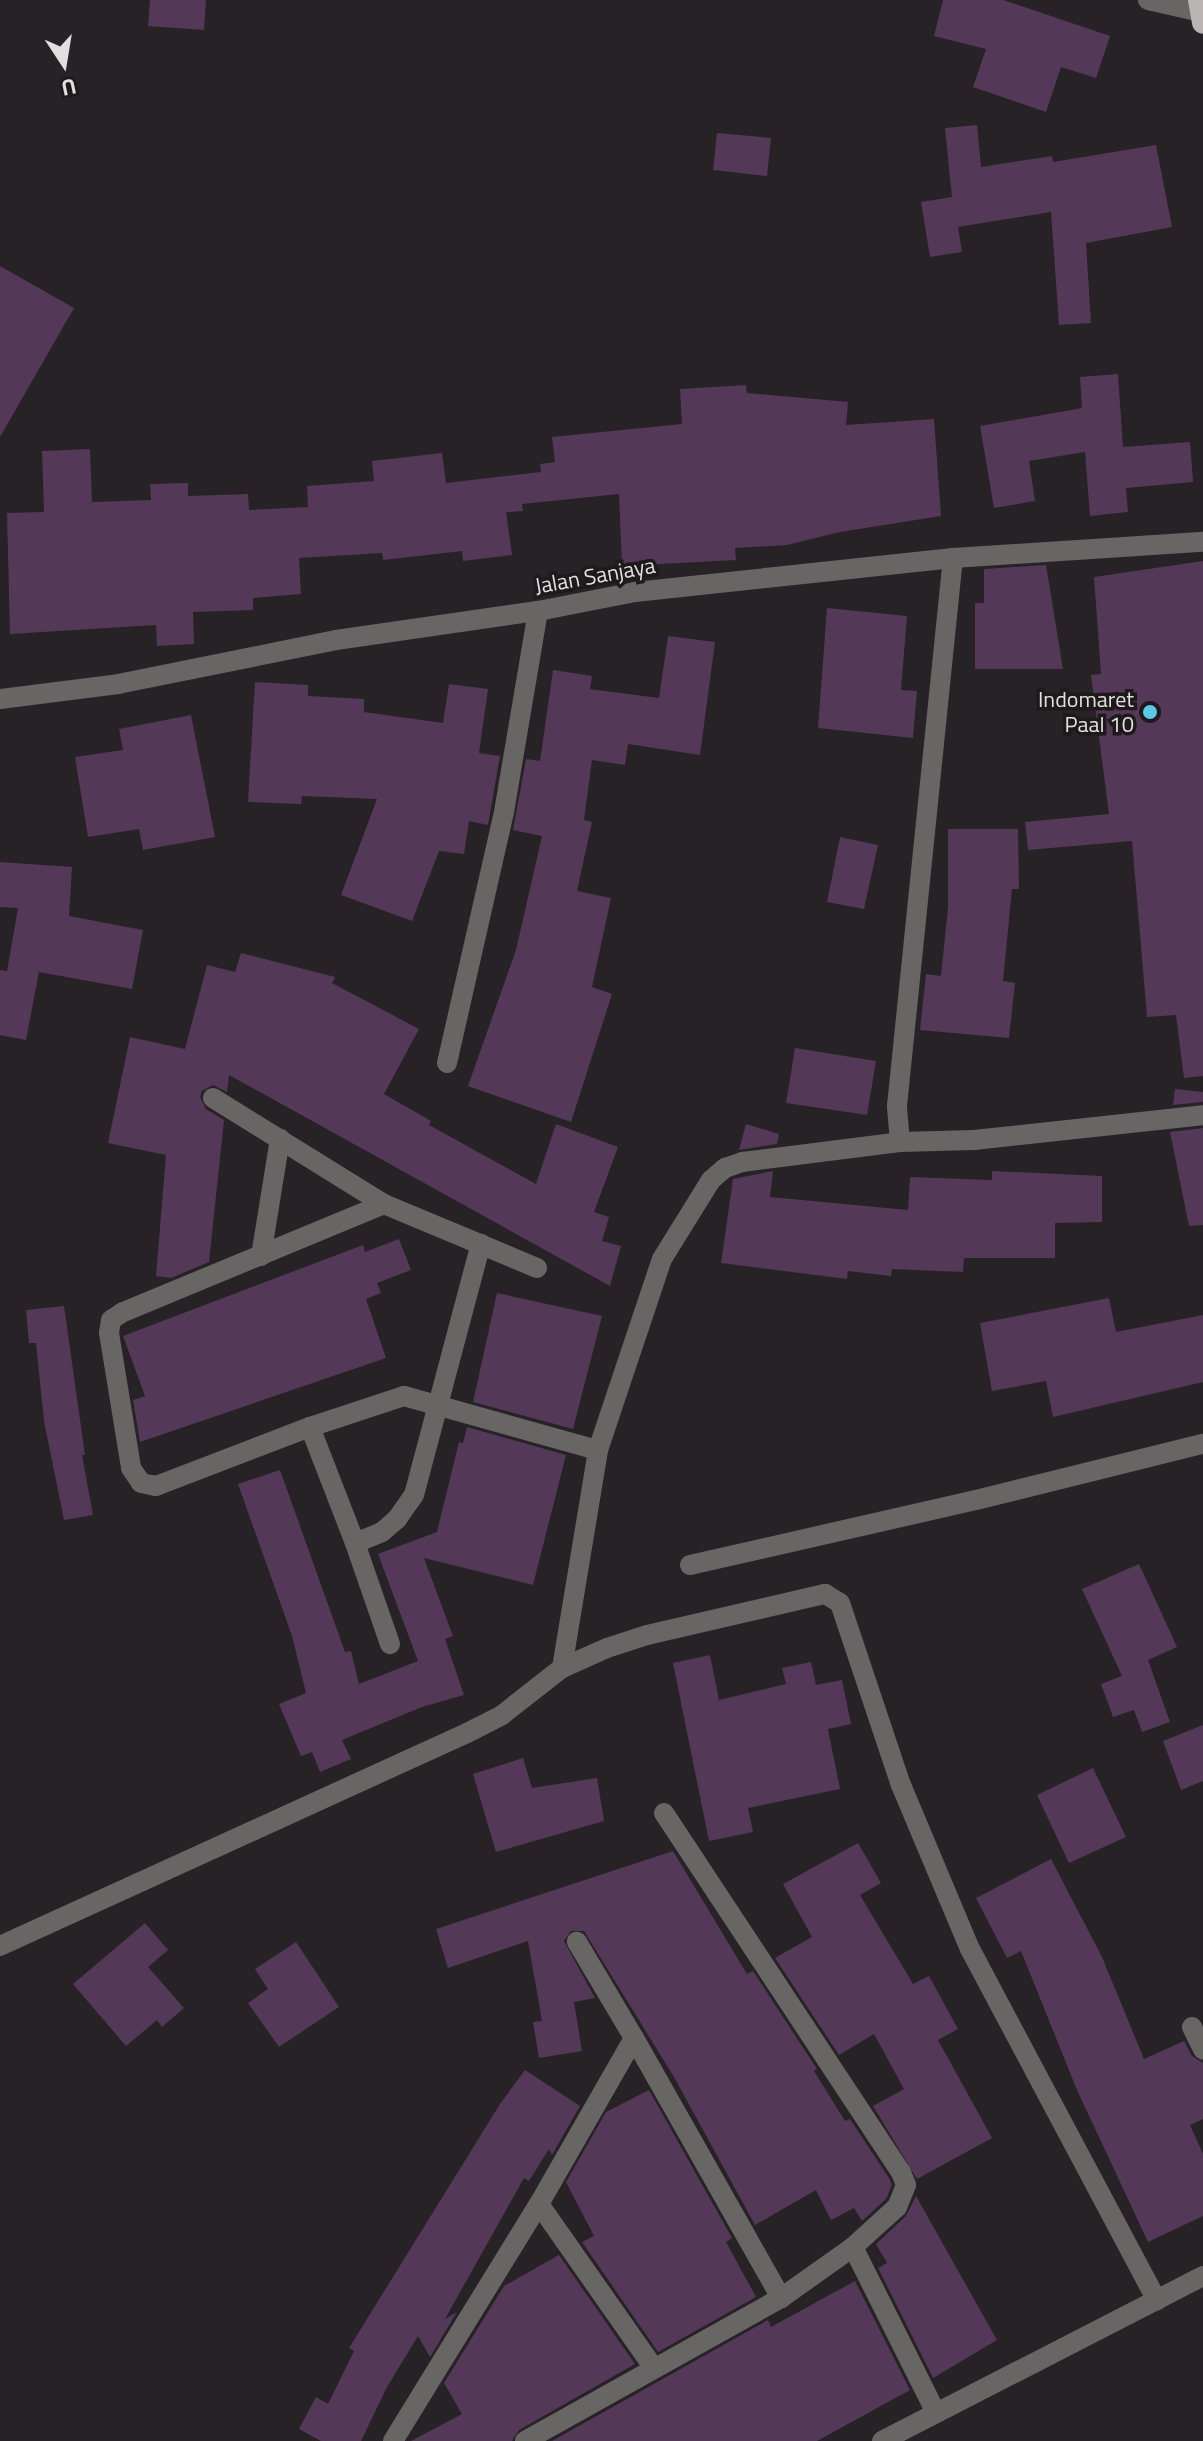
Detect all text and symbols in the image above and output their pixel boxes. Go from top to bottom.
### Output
north arrow [24,24,104,104]
text: U [58,69,80,106]
street label: Jalan Sanjaya [533,552,657,600]
place label: Indomaret Paal 10 [1038,686,1134,738]
marker: Indomaret Paal 10 [1141,703,1159,721]

